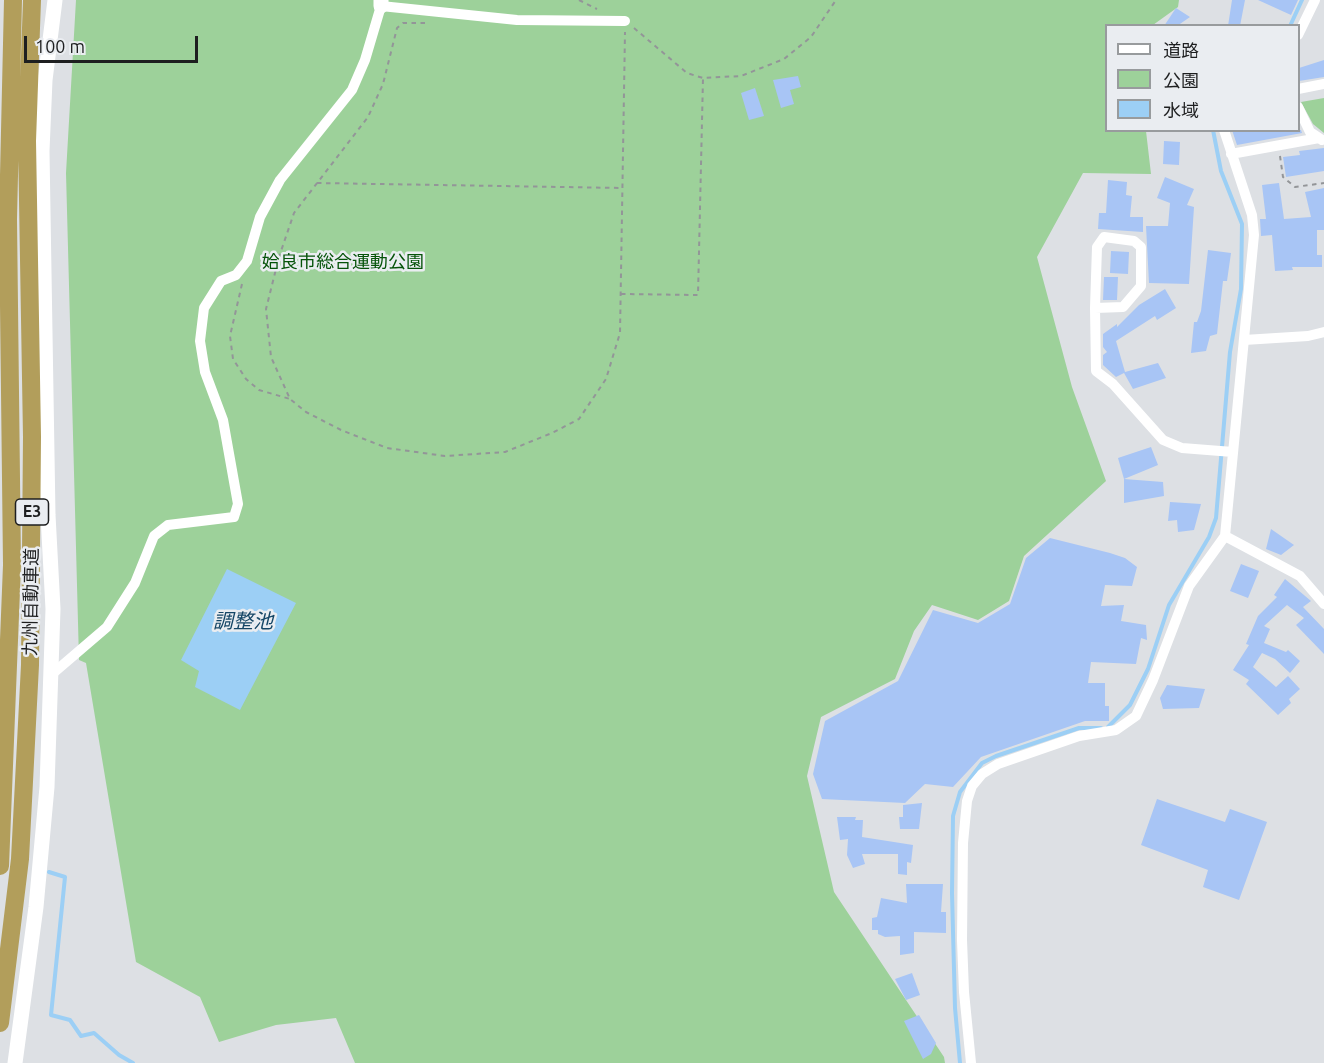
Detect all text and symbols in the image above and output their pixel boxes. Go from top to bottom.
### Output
scale bar [27,24,201,62]
legend [1105,24,1300,132]
text: 100 m [35,36,85,56]
text: 道路 [1163,40,1199,60]
text: 公園 [1163,70,1199,90]
text: 水域 [1163,100,1199,120]
park label: 姶良市総合運動公園 [262,251,424,273]
road number: E3 [15,499,48,525]
street label: 九州自動車道 [19,548,43,656]
water label: 調整池 [213,609,273,633]

